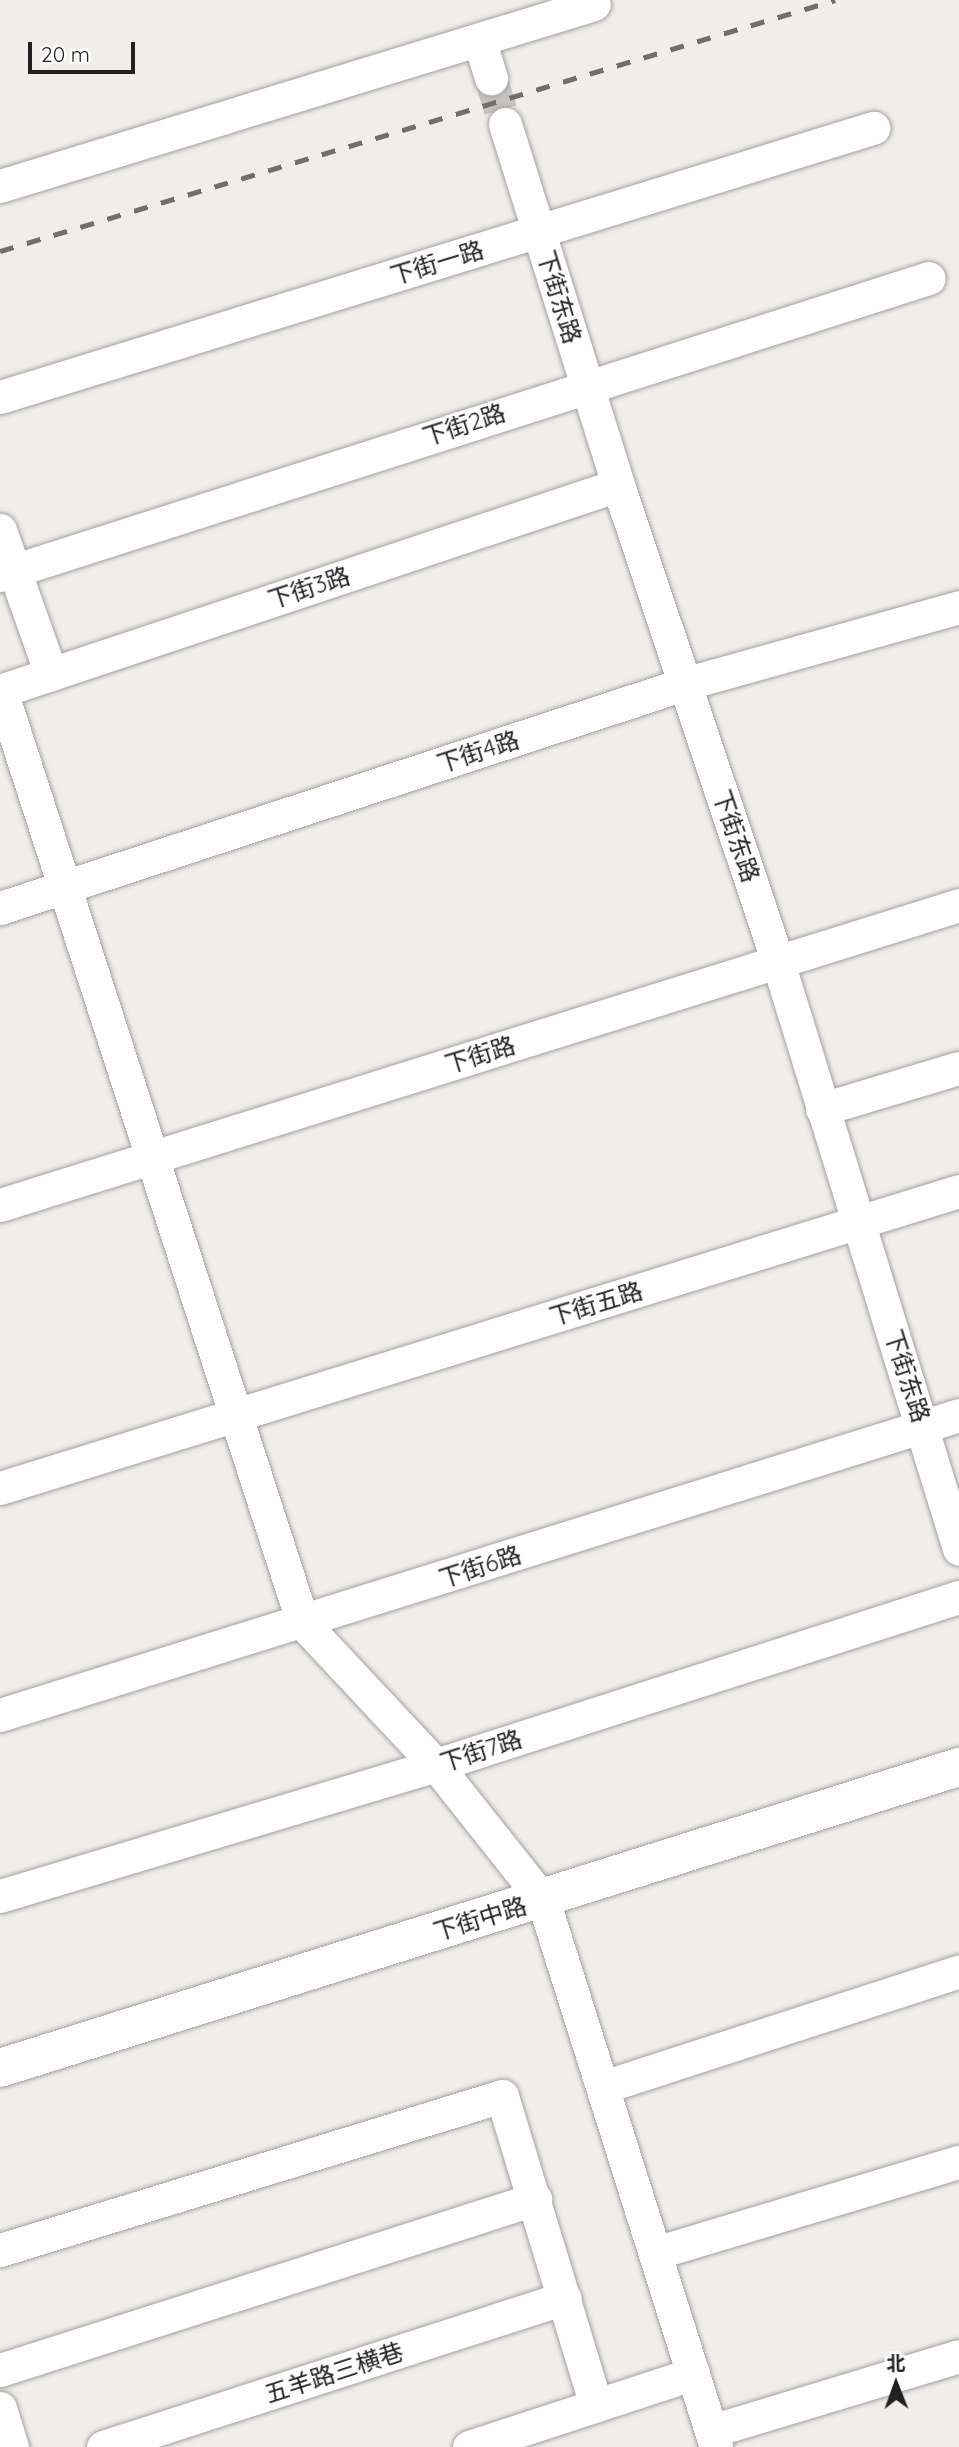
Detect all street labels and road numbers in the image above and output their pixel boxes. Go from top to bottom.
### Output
street label: 下街一路 [387,235,487,291]
street label: 下街东路 [531,247,587,347]
street label: 下街2路 [419,398,509,452]
street label: 下街3路 [264,561,354,615]
street label: 下街4路 [433,725,523,779]
street label: 下街东路 [707,786,765,886]
street label: 下街路 [441,1031,519,1079]
street label: 下街五路 [546,1276,646,1332]
street label: 下街东路 [878,1326,936,1426]
street label: 下街6路 [435,1540,525,1594]
street label: 下街7路 [436,1724,526,1778]
street label: 下街中路 [430,1891,530,1947]
street label: 五羊路三横巷 [261,2337,407,2409]

